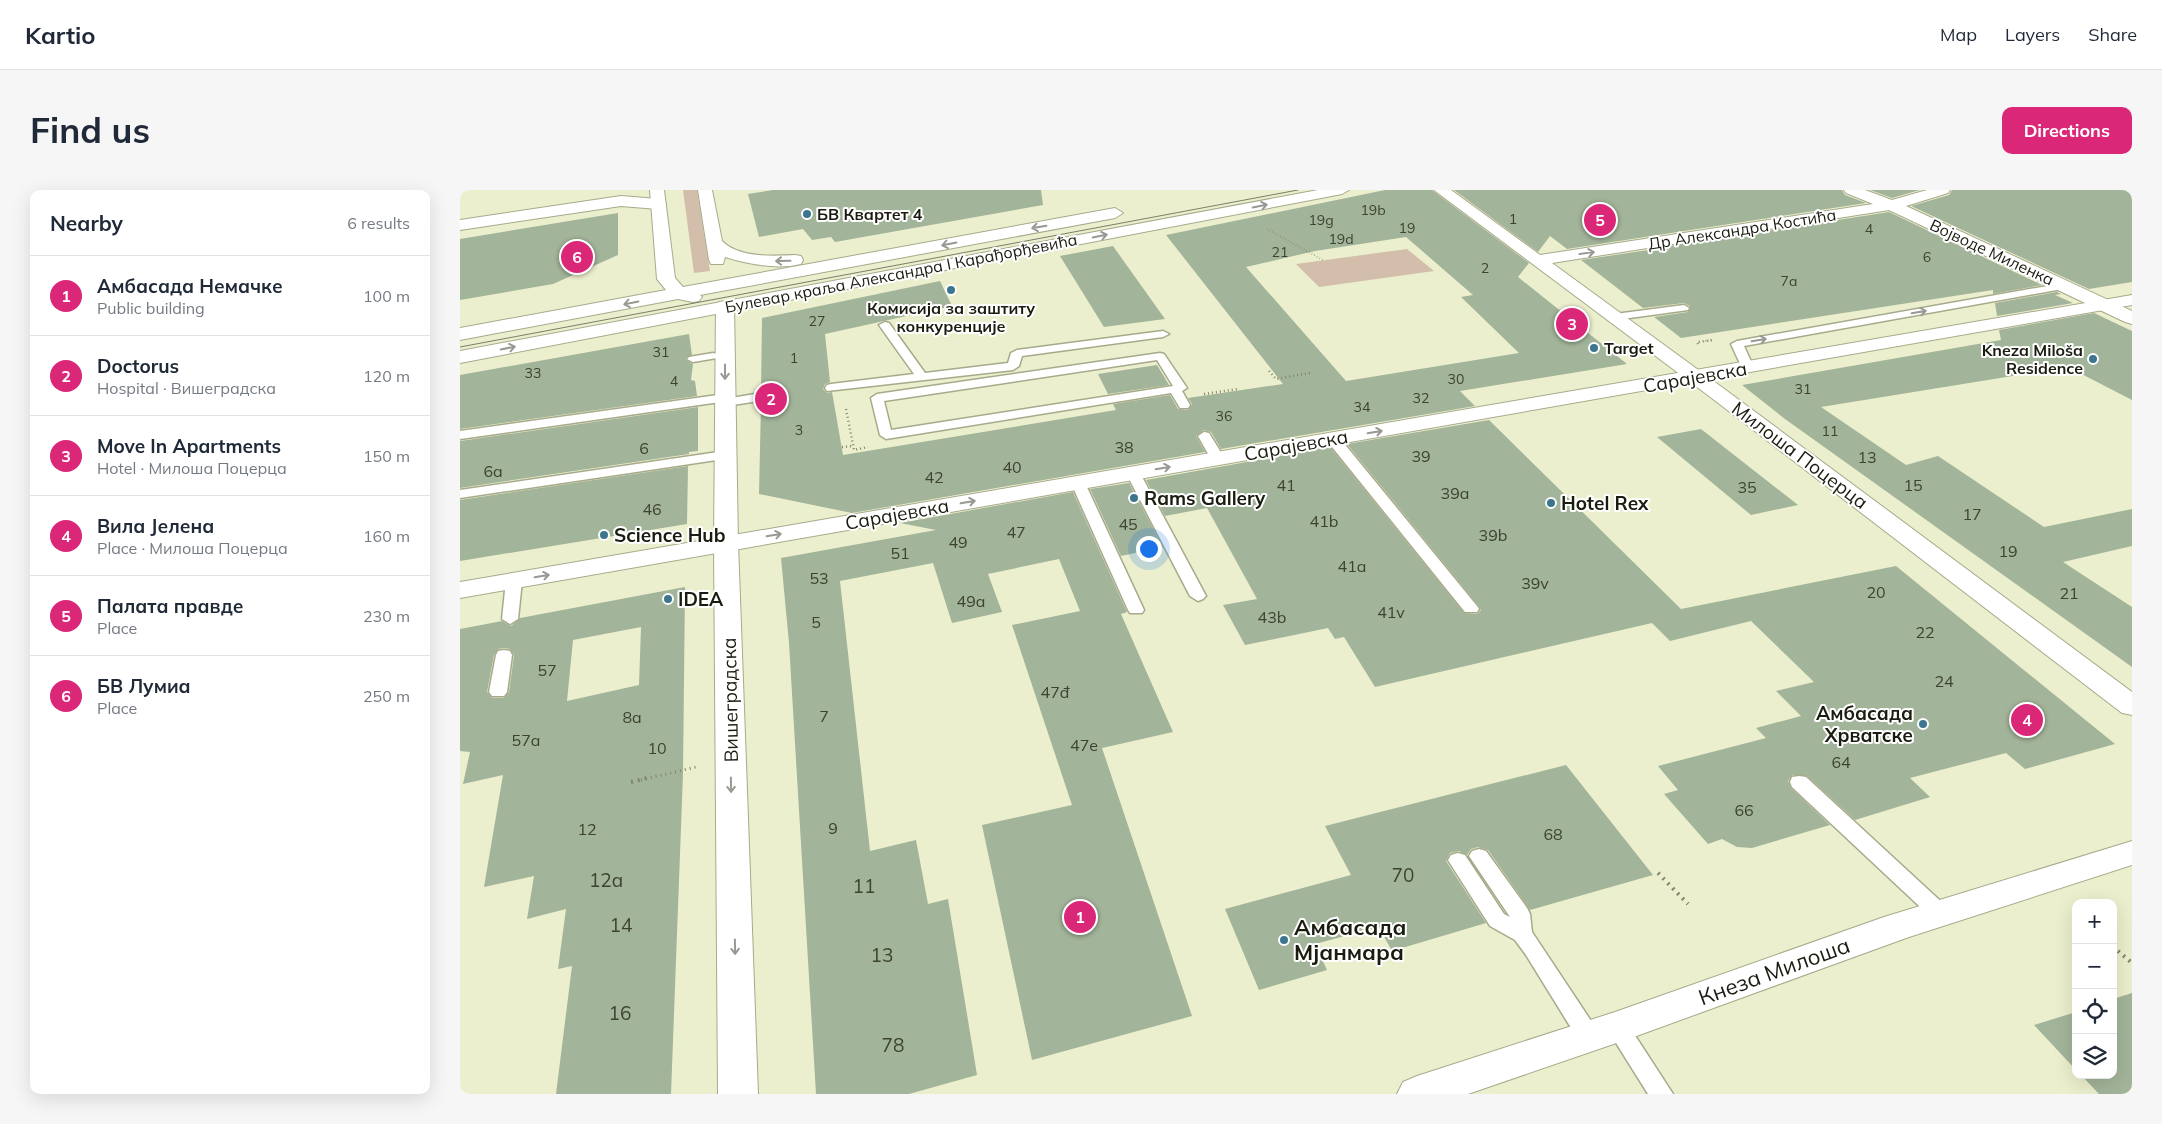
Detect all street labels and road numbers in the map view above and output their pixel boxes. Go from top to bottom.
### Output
street label: Др Александра Костића [1647,204,1837,254]
street label: Војводе Миленка [1927,214,2057,290]
street label: Булевар краља Александра I Карађорђевића [723,229,1079,317]
street label: Сарајевска [1641,356,1749,398]
street label: Милоша Поцерца [1727,396,1873,514]
street label: Сарајевска [1242,424,1350,466]
street label: Сарајевска [843,493,951,535]
street label: Вишеградска [717,637,743,763]
street label: Кнеза Милоша [1694,931,1854,1011]

